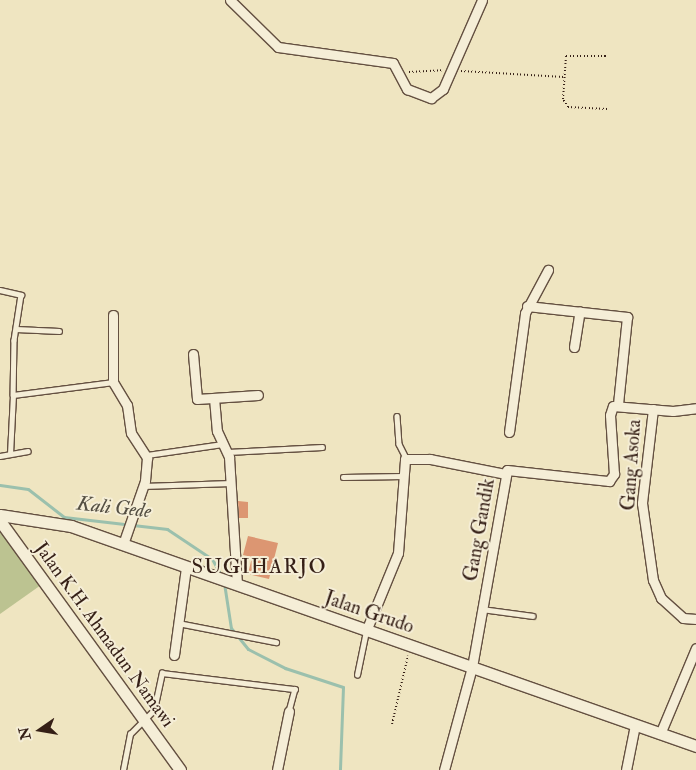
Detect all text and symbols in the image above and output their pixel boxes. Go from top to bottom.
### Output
street label: Gang Asoka [617,419,647,511]
street label: Gang Gandik [460,477,500,583]
water label: Kali Gede [76,491,152,523]
street label: Jalan K.H. Ahmadun Namawi [29,538,179,732]
district label: SUGIHARJO [190,554,328,580]
street label: Jalan Grudo [321,587,417,639]
north arrow [15,705,65,755]
text: N [15,725,35,742]

